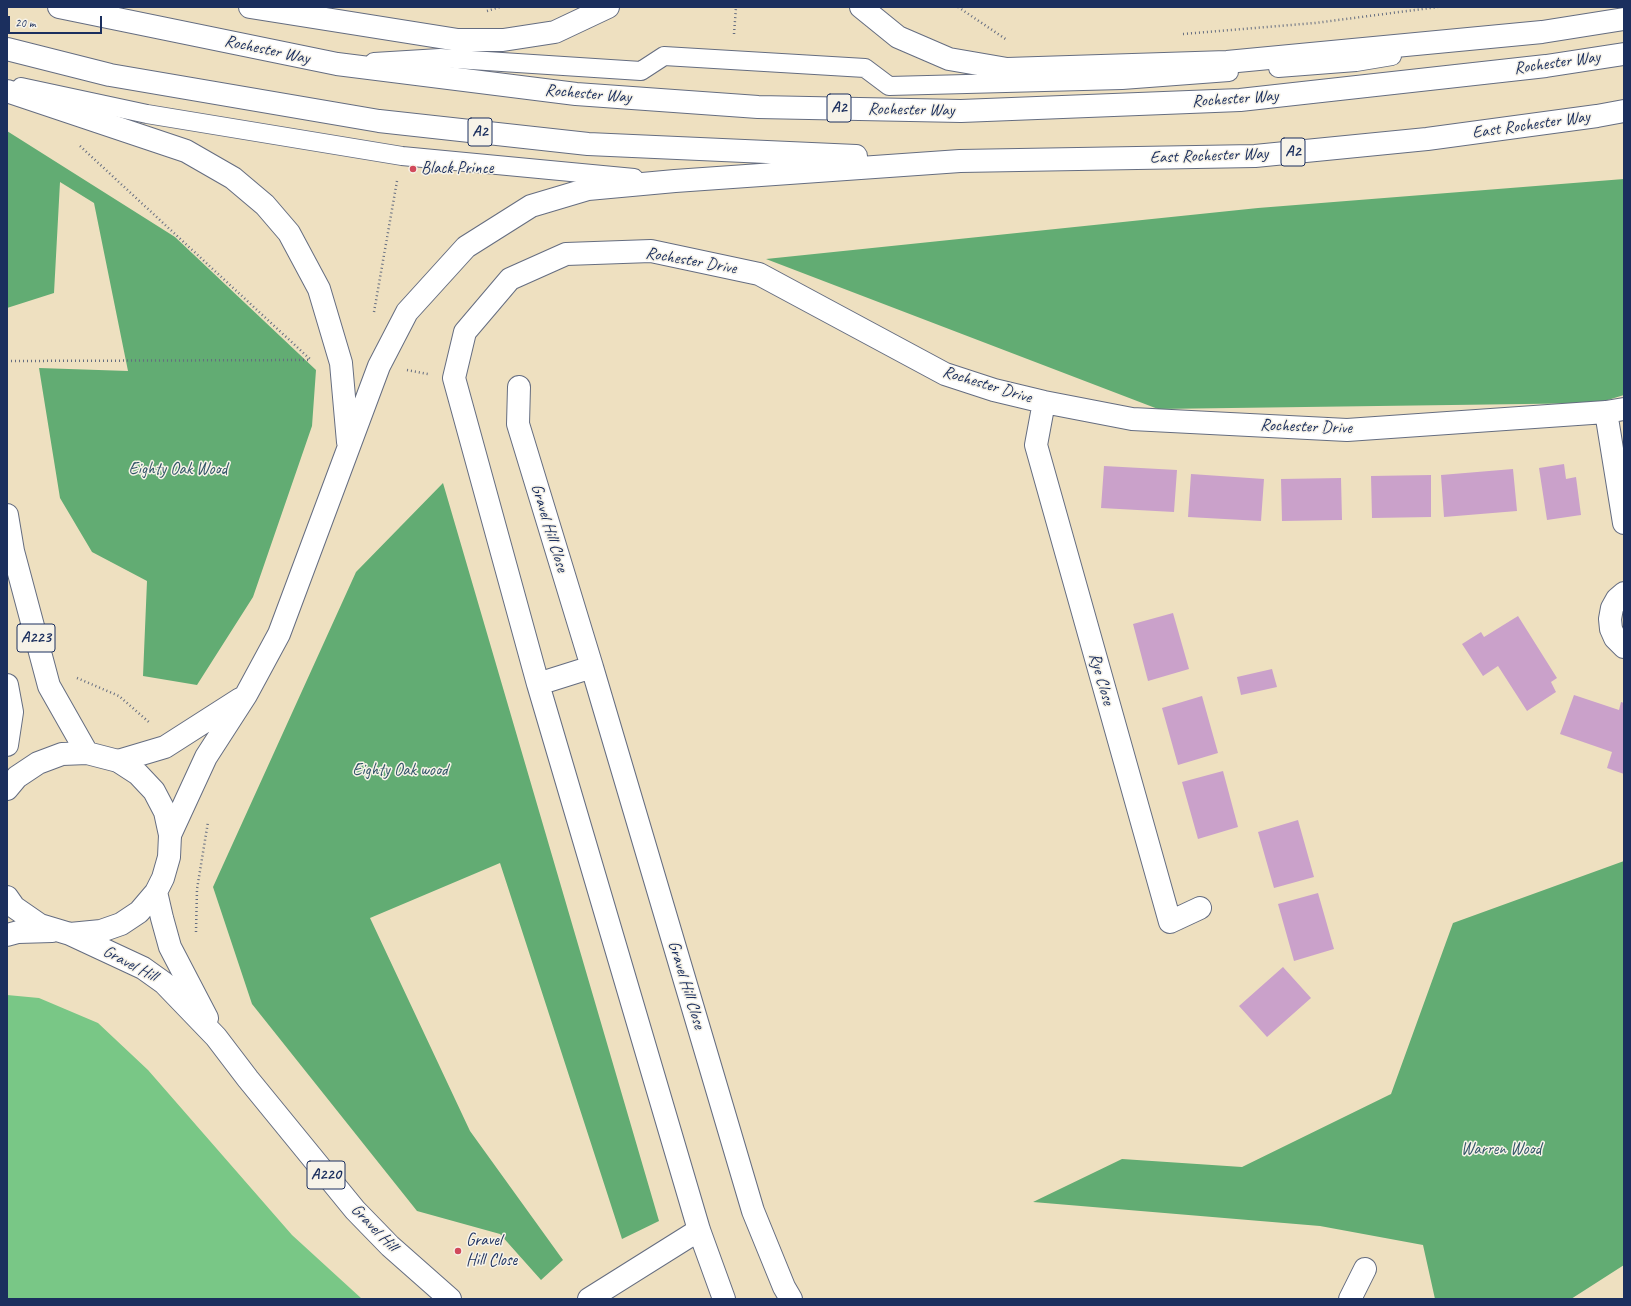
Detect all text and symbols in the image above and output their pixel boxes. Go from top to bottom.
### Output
scale bar [10,8,104,34]
text: 20 m [15,15,35,31]
street label: Rochester Way [223,31,311,69]
street label: Rochester Way [1513,47,1601,79]
street label: Rochester Way [544,80,632,108]
street label: Rochester Way [1191,86,1279,112]
road number: A2 [827,94,851,122]
street label: Rochester Way [868,99,954,121]
street label: East Rochester Way [1471,107,1591,143]
road number: A2 [468,118,492,146]
road number: A2 [1281,138,1305,166]
street label: East Rochester Way [1149,144,1269,168]
place label: Black Prince [421,159,493,179]
marker: Black Prince [408,164,418,174]
street label: Rochester Drive [644,243,738,279]
street label: Rochester Drive [940,362,1034,408]
street label: Rochester Drive [1260,415,1352,439]
park label: Eighty Oak Wood [129,460,227,480]
street label: Gravel Hill Close [526,482,572,574]
road number: A223 [17,624,55,652]
street label: Rye Close [1084,651,1118,707]
park label: Eighty Oak wood [352,761,448,781]
street label: Gravel Hill Close [663,939,709,1031]
street label: Gravel Hill [99,941,161,987]
park label: Warren Wood [1461,1140,1541,1160]
road number: A220 [307,1161,345,1189]
street label: Gravel Hill [346,1200,402,1256]
place label: Gravel Hill Close [466,1231,517,1271]
marker: Gravel Hill Close [453,1246,463,1256]

